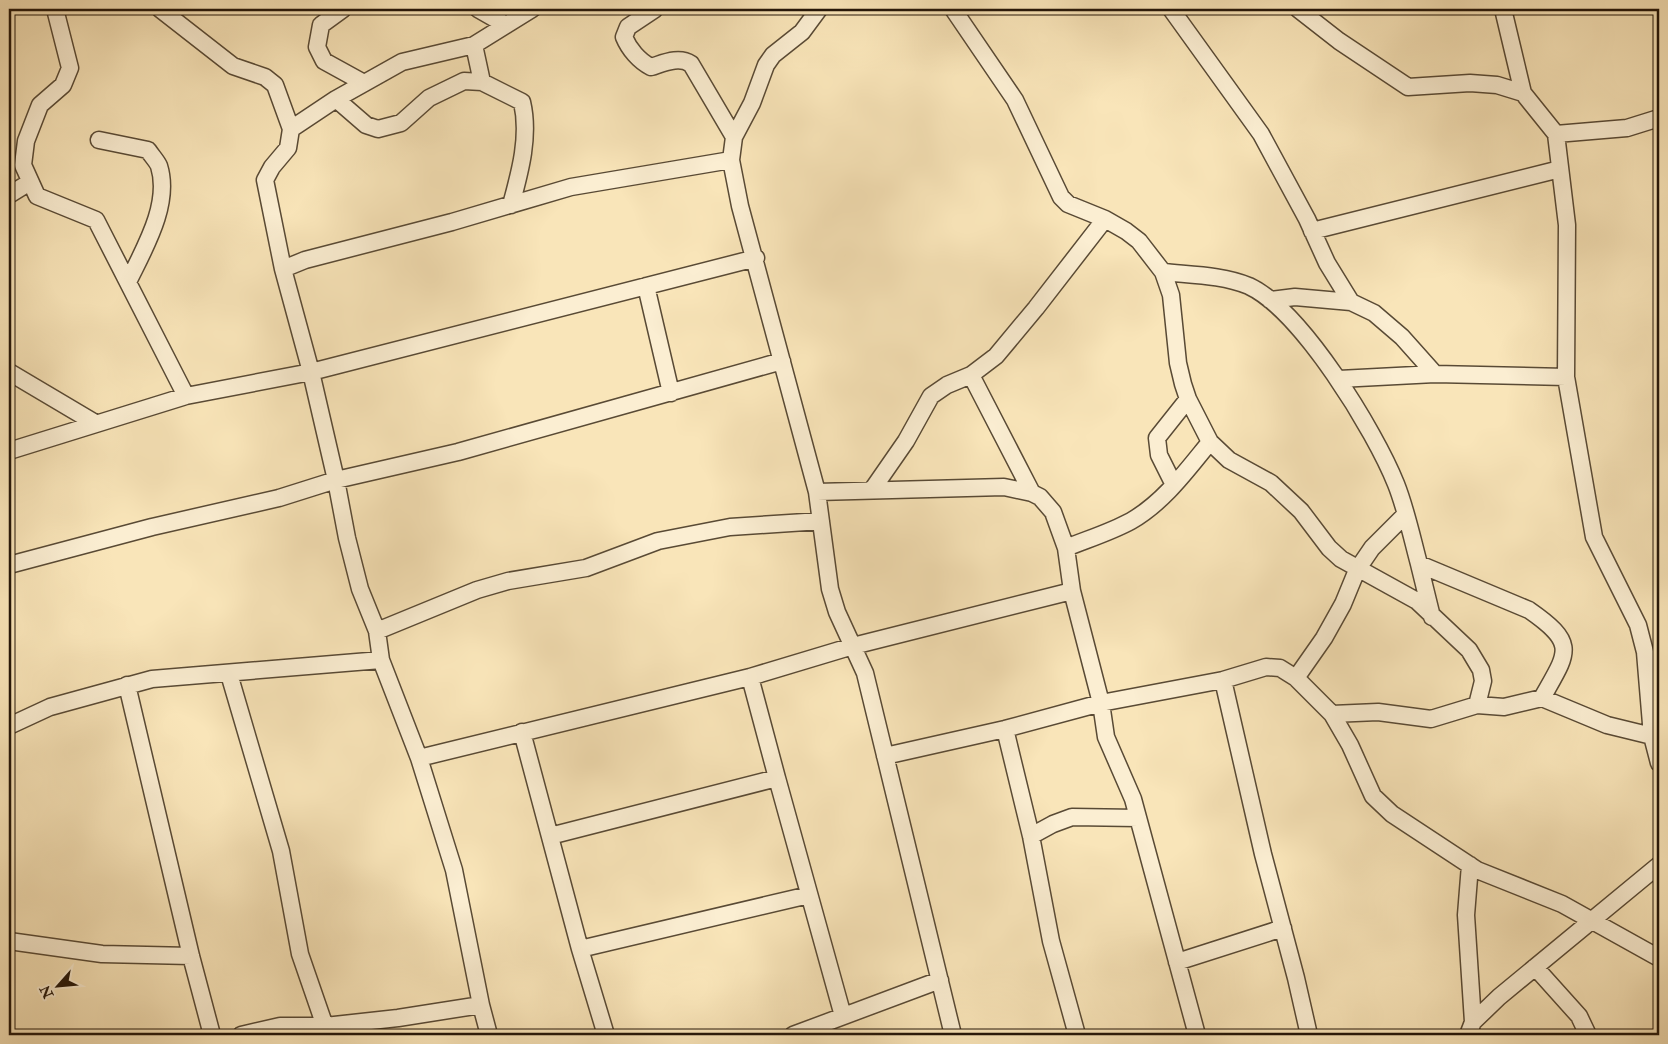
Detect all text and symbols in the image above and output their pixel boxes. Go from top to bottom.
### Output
north arrow [32,962,82,1012]
text: N [36,982,58,1002]

